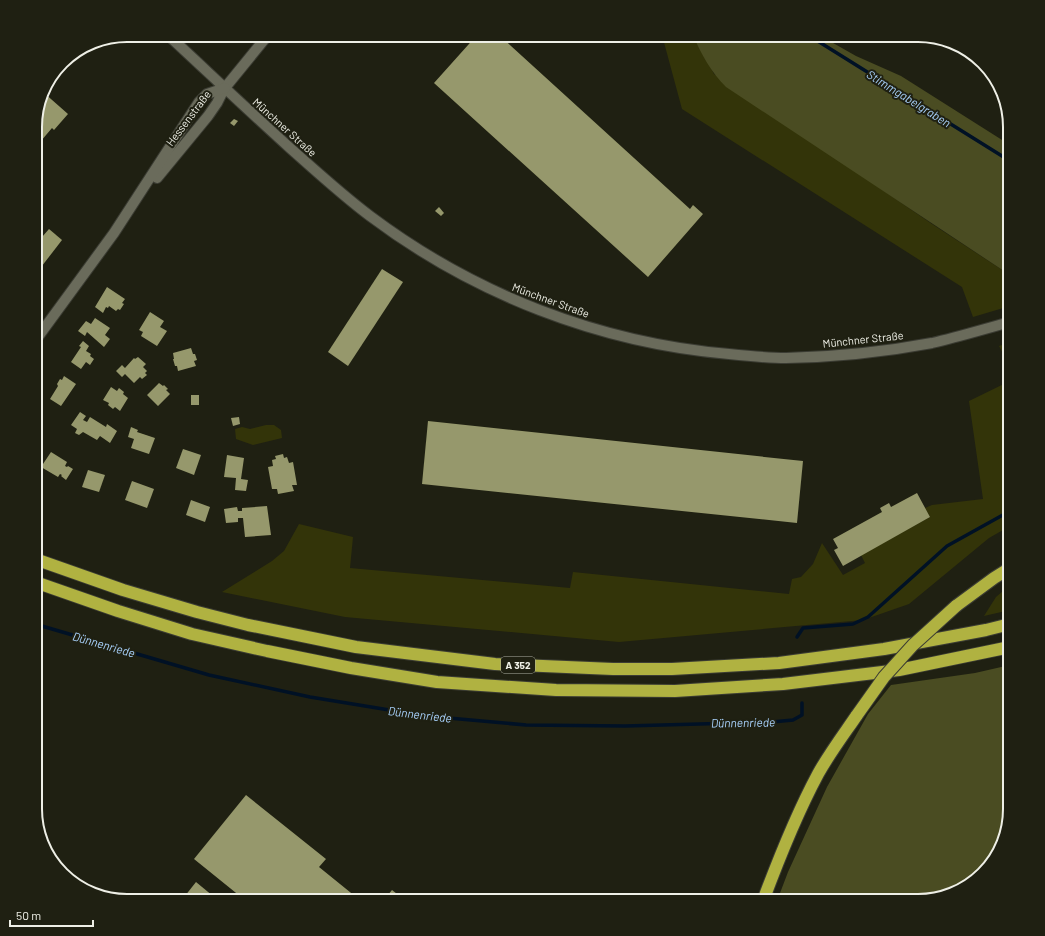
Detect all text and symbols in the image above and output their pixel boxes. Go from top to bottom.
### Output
water label: Stimmgabelgraben [864,67,954,129]
street label: Hessenstraße [163,88,213,148]
street label: Münchner Straße [250,95,320,159]
street label: Münchner Straße [511,280,592,320]
street label: Münchner Straße [822,328,904,350]
water label: Dünnenriede [71,628,137,660]
road number: A 352 [501,657,535,673]
water label: Dünnenriede [387,703,453,725]
water label: Dünnenriede [711,714,775,730]
scale bar [10,902,93,928]
text: 50 m [16,908,41,922]

